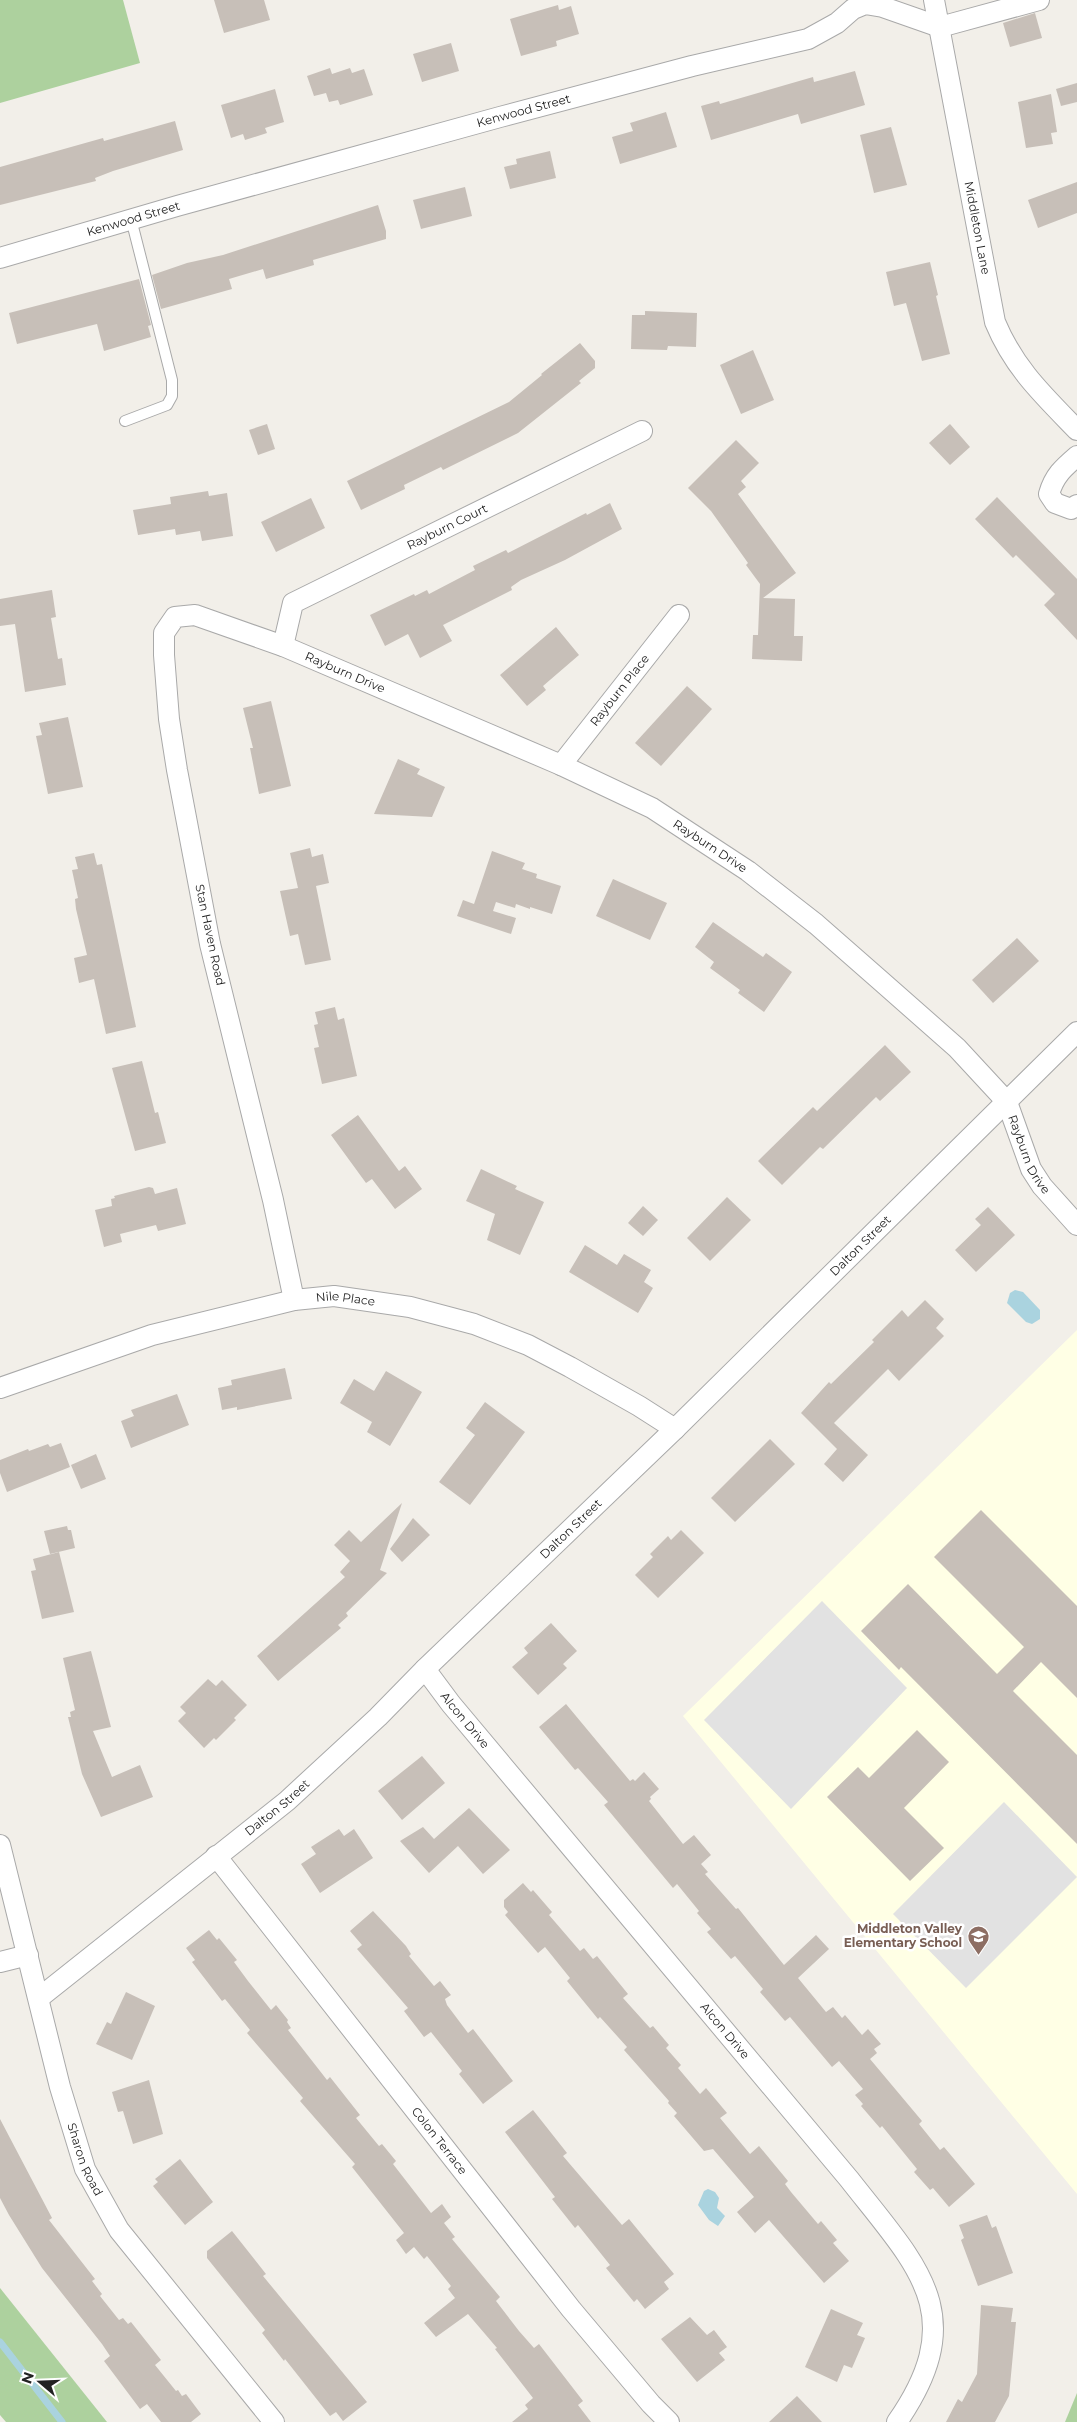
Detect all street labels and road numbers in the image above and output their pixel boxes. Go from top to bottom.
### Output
street label: Kenwood Street [475,91,572,130]
street label: Middleton Lane [962,180,994,276]
street label: Kenwood Street [85,198,182,239]
street label: Rayburn Court [404,500,490,553]
street label: Rayburn Drive [303,648,388,696]
street label: Rayburn Place [587,651,652,729]
street label: Rayburn Drive [670,816,750,875]
street label: Stan Haven Road [192,883,229,987]
street label: Rayburn Drive [1005,1113,1054,1197]
street label: Dalton Street [826,1212,894,1279]
street label: Nile Place [315,1288,376,1309]
street label: Dalton Street [537,1495,605,1562]
street label: Alcon Drive [438,1689,493,1751]
street label: Dalton Street [242,1776,313,1839]
street label: Alcon Drive [697,1999,753,2062]
street label: Colon Terrace [409,2104,471,2177]
street label: Sharon Road [64,2121,106,2198]

